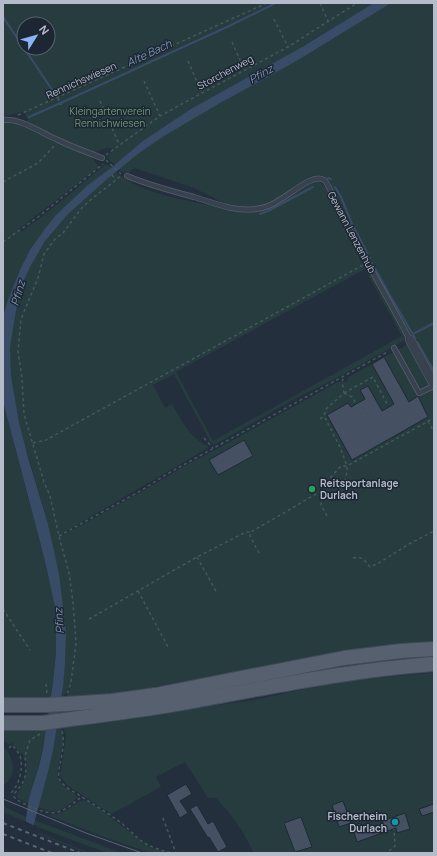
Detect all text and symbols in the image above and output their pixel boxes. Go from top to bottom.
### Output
north arrow [16,16,56,56]
text: N [36,22,53,37]
water label: Alte Bach [124,35,174,69]
street label: Storchenweg [194,51,256,93]
street label: Rennichswiesen [44,58,118,102]
water label: Pfinz [246,60,277,86]
park label: Kleingartenverein Rennichwiesen [69,104,151,130]
street label: Gewann Lenzenhub [325,189,379,275]
water label: Pfinz [7,277,29,307]
place label: Reitsportanlage Durlach [320,476,399,502]
marker: Reitsportanlage Durlach [307,484,317,494]
water label: Pfinz [50,607,67,634]
place label: Fischerheim Durlach [327,809,387,835]
marker: Fischerheim Durlach [390,817,400,827]

